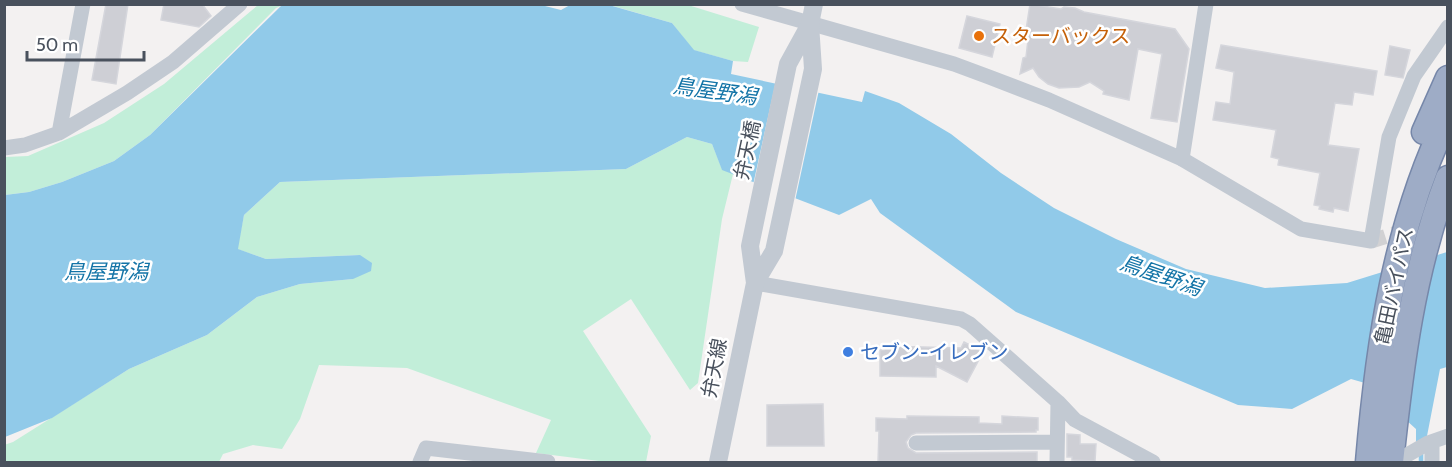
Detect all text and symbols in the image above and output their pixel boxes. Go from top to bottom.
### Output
scale bar [27,24,144,62]
place label: スターバックス [991,24,1130,48]
marker: スターバックス [972,29,986,43]
text: 50 m [36,34,78,56]
water label: 鳥屋野潟 [672,73,761,110]
street label: 弁天橋 [729,118,765,182]
street label: 亀田バイパス [1370,225,1418,347]
water label: 鳥屋野潟 [1117,250,1208,301]
water label: 鳥屋野潟 [64,259,151,284]
street label: 弁天線 [696,336,732,400]
place label: セブン-イレブン [860,340,1008,364]
marker: セブン-イレブン [841,345,855,359]

